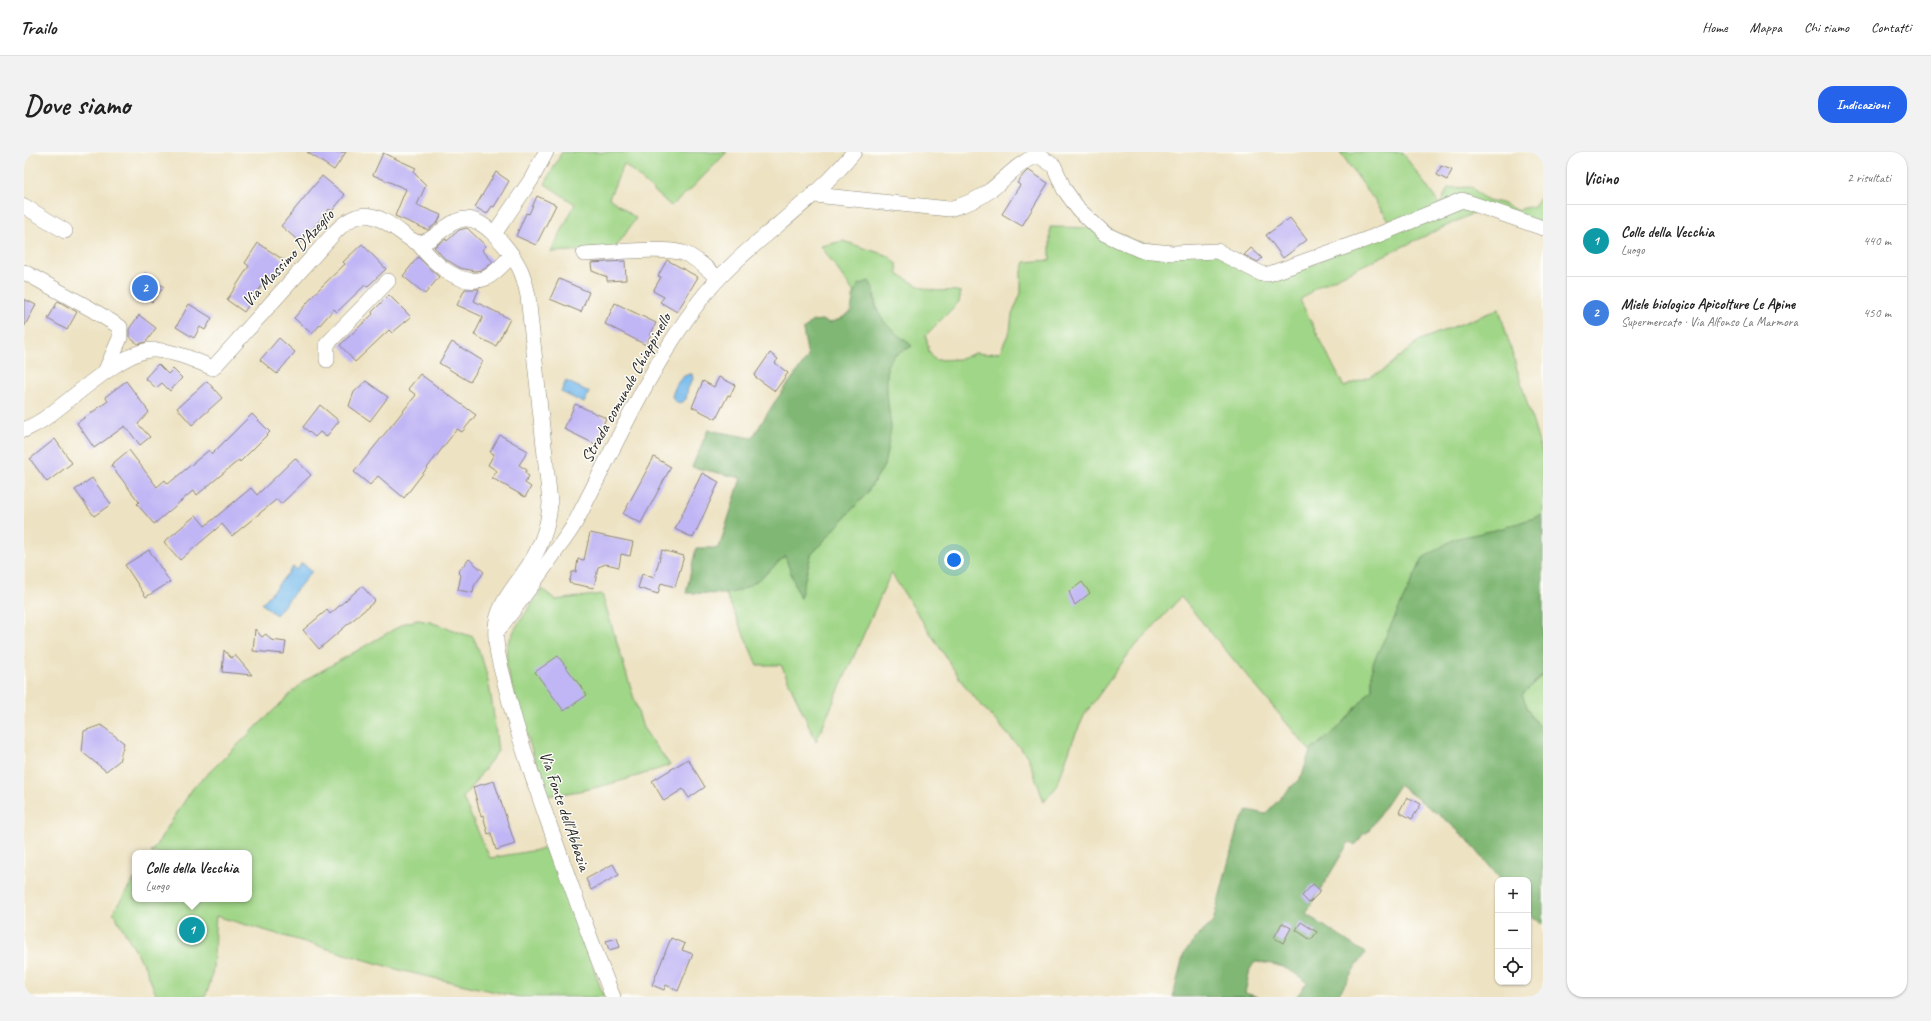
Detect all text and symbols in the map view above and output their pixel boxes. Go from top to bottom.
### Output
text: Trailo [20,16,56,40]
text: Home [1702,19,1728,36]
text: Mappa [1750,19,1782,36]
text: Chi siamo [1804,19,1849,36]
text: Contatti [1871,19,1911,36]
button: Indicazioni [1818,86,1907,123]
text: Dove siamo [24,87,130,122]
text: Vicino [1583,168,1618,189]
text: 2 risultati [1847,170,1891,186]
street label: Via Massimo D'Azeglio [237,204,339,311]
text: Colle della Vecchia [1621,223,1714,242]
text: 1 [1593,233,1599,249]
text: 440 m [1863,233,1891,249]
text: Luogo [1621,242,1645,258]
pin: 2 [132,273,158,303]
text: Miele biologico Apicolture Le Apine [1621,295,1795,314]
text: 2 [1593,305,1599,321]
text: 450 m [1863,305,1891,321]
street label: Strada comunale Chiappinello [576,308,677,466]
text: Supermercato · Via Alfonso La Marmora [1621,314,1798,330]
your location [944,550,964,570]
street label: Via Fonte dell'Abbazia [535,749,596,875]
popup [132,850,252,902]
text: Colle della Vecchia [146,859,238,878]
map controls [1495,877,1531,985]
button: + [1495,877,1531,913]
text: Luogo [146,878,169,894]
button: − [1495,913,1531,949]
pin: 1 [179,915,205,945]
button: locate [1495,949,1531,985]

